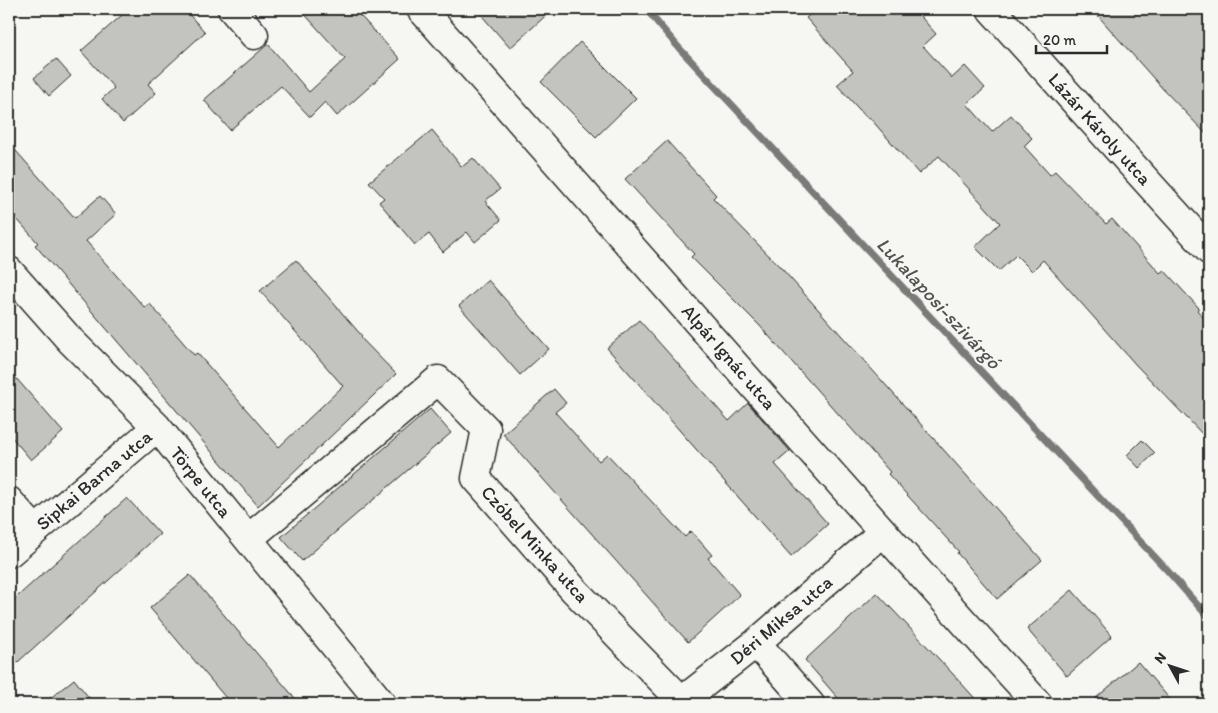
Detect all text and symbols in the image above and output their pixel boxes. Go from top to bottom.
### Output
scale bar [1036,22,1107,54]
text: 20 m [1043,31,1077,49]
street label: Lázár Károly utca [1043,68,1157,190]
water label: Lukalaposi-szivárgó [872,232,1007,374]
street label: Alpár Ignác utca [677,300,781,414]
street label: Sipkai Barna utca [31,425,157,535]
street label: Törpe utca [165,442,237,522]
street label: Czóbel Minka utca [476,481,594,607]
street label: Déri Miksa utca [725,571,837,669]
north arrow [1146,640,1196,690]
text: N [1151,649,1170,667]

